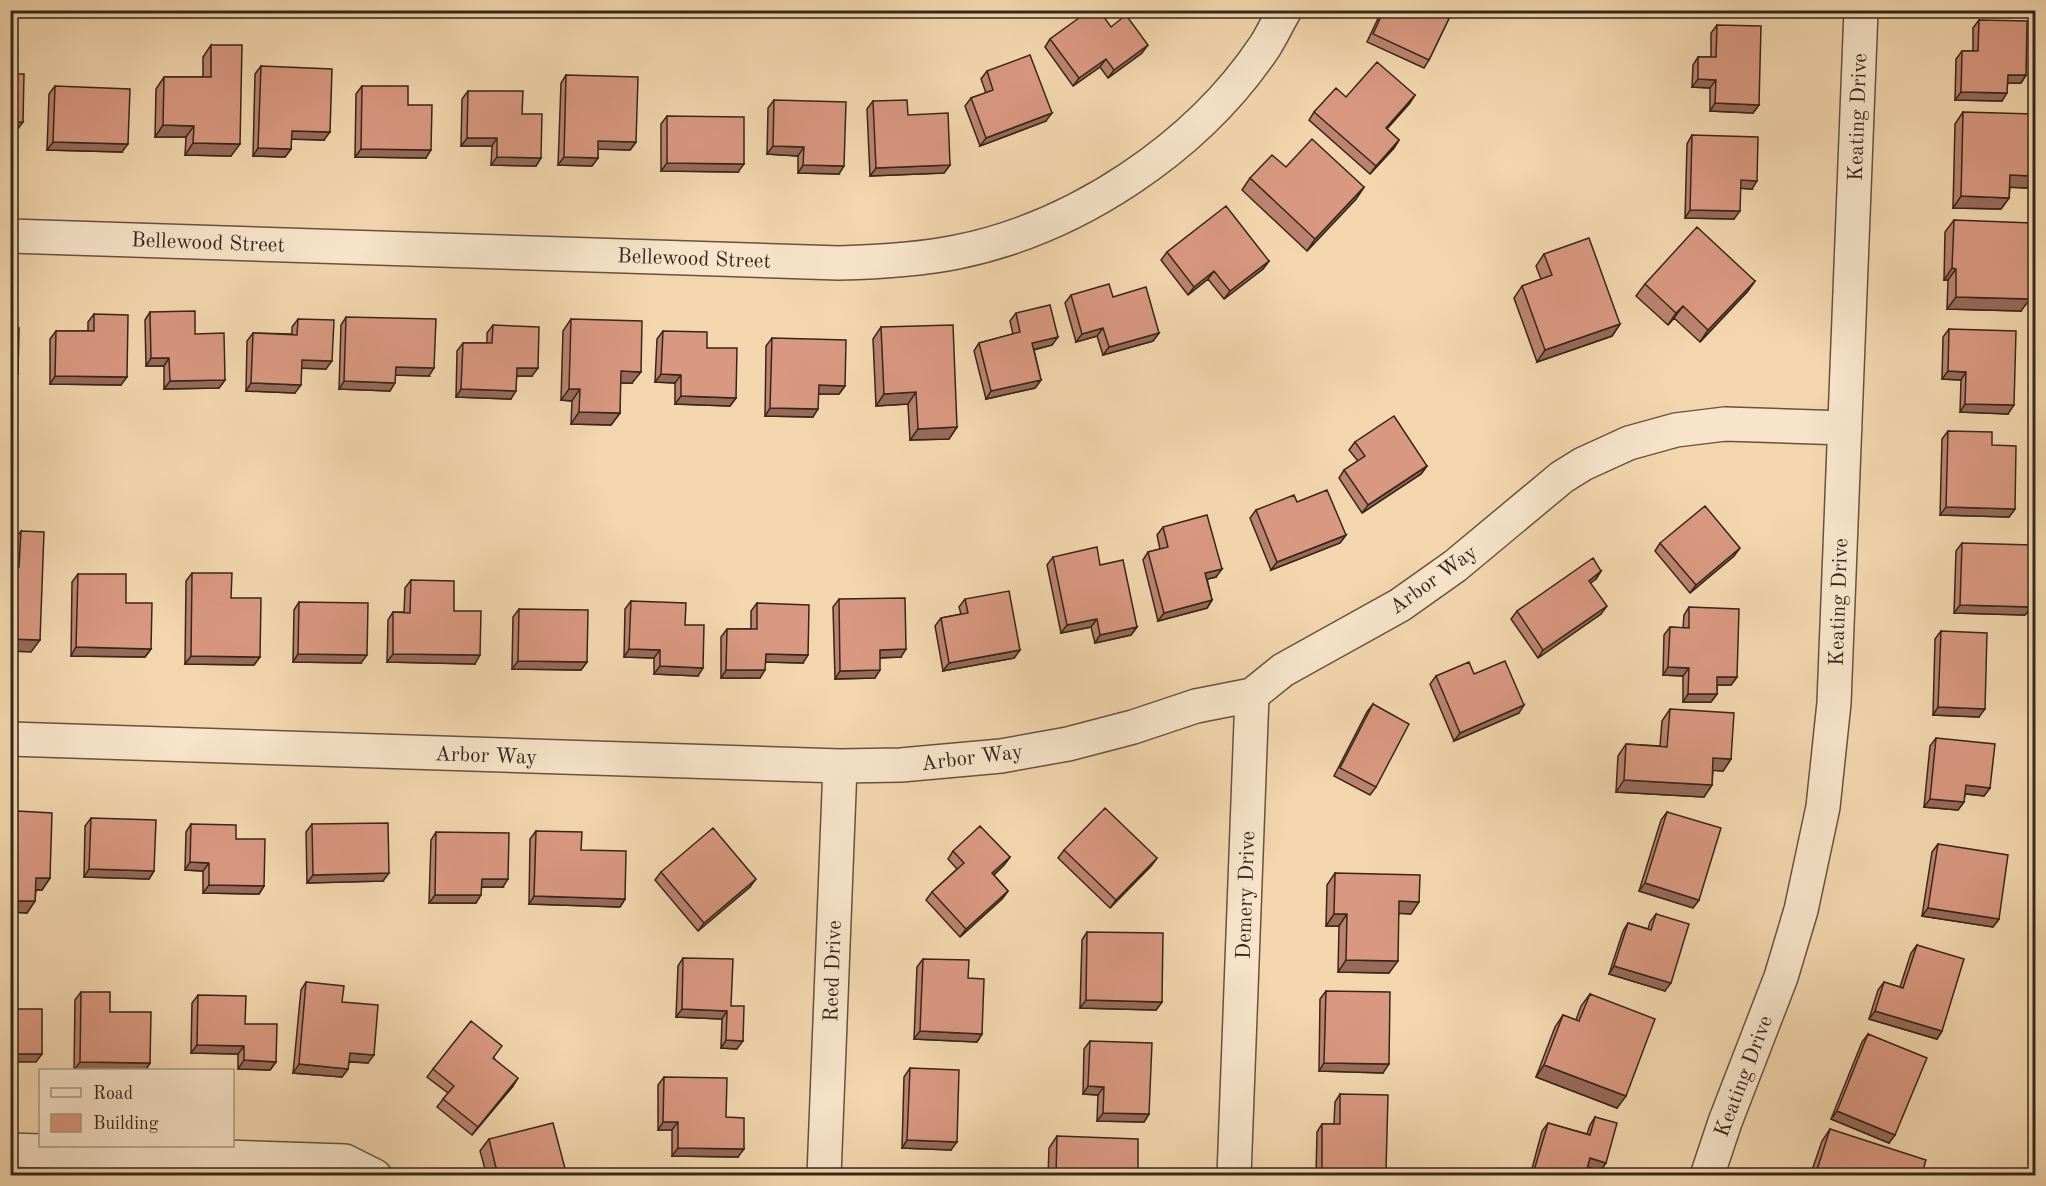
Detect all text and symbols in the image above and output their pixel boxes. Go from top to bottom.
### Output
street label: Keating Drive [1846,53,1871,181]
street label: Bellewood Street [131,230,285,257]
street label: Bellewood Street [617,246,771,273]
street label: Keating Drive [1827,538,1852,666]
street label: Arbor Way [1386,542,1481,619]
street label: Arbor Way [920,742,1024,775]
street label: Arbor Way [434,744,537,769]
street label: Demery Drive [1234,831,1259,960]
street label: Reed Drive [821,920,846,1022]
street label: Keating Drive [1712,1013,1777,1140]
legend [39,1069,234,1147]
text: Road [93,1085,133,1103]
text: Building [93,1115,159,1133]

